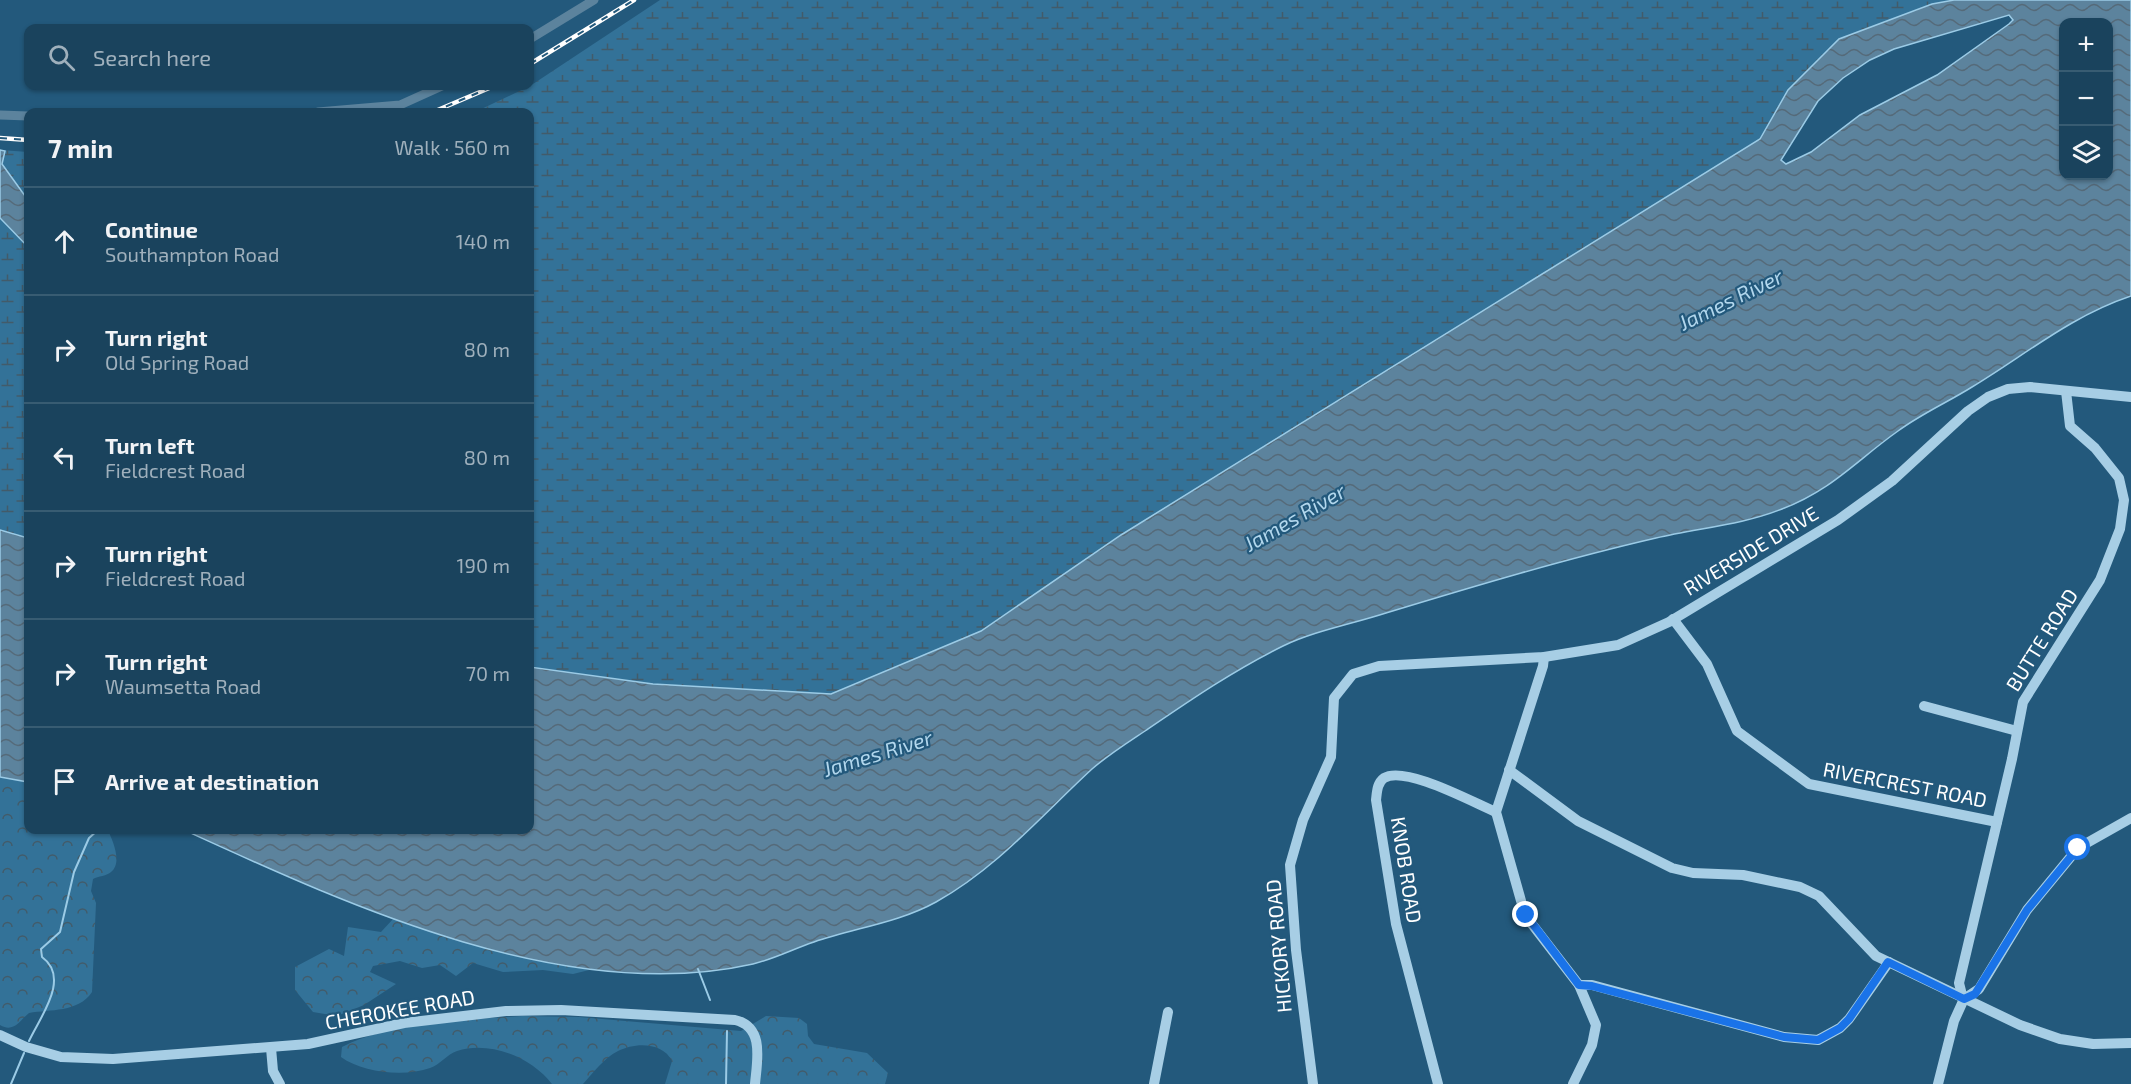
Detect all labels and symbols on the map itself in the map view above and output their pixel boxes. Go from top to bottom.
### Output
water label: James River [1673,262,1787,335]
water label: James River [1238,477,1350,556]
street label: RIVERSIDE DRIVE [1679,500,1822,600]
street label: BUTTE ROAD [2000,584,2082,695]
water label: James River [819,724,936,781]
street label: RIVERCREST ROAD [1821,756,1989,812]
street label: KNOB ROAD [1387,815,1427,925]
route start [2064,834,2090,860]
street label: HICKORY ROAD [1260,879,1296,1014]
route end [1512,901,1538,927]
street label: CHEROKEE ROAD [323,984,477,1034]

